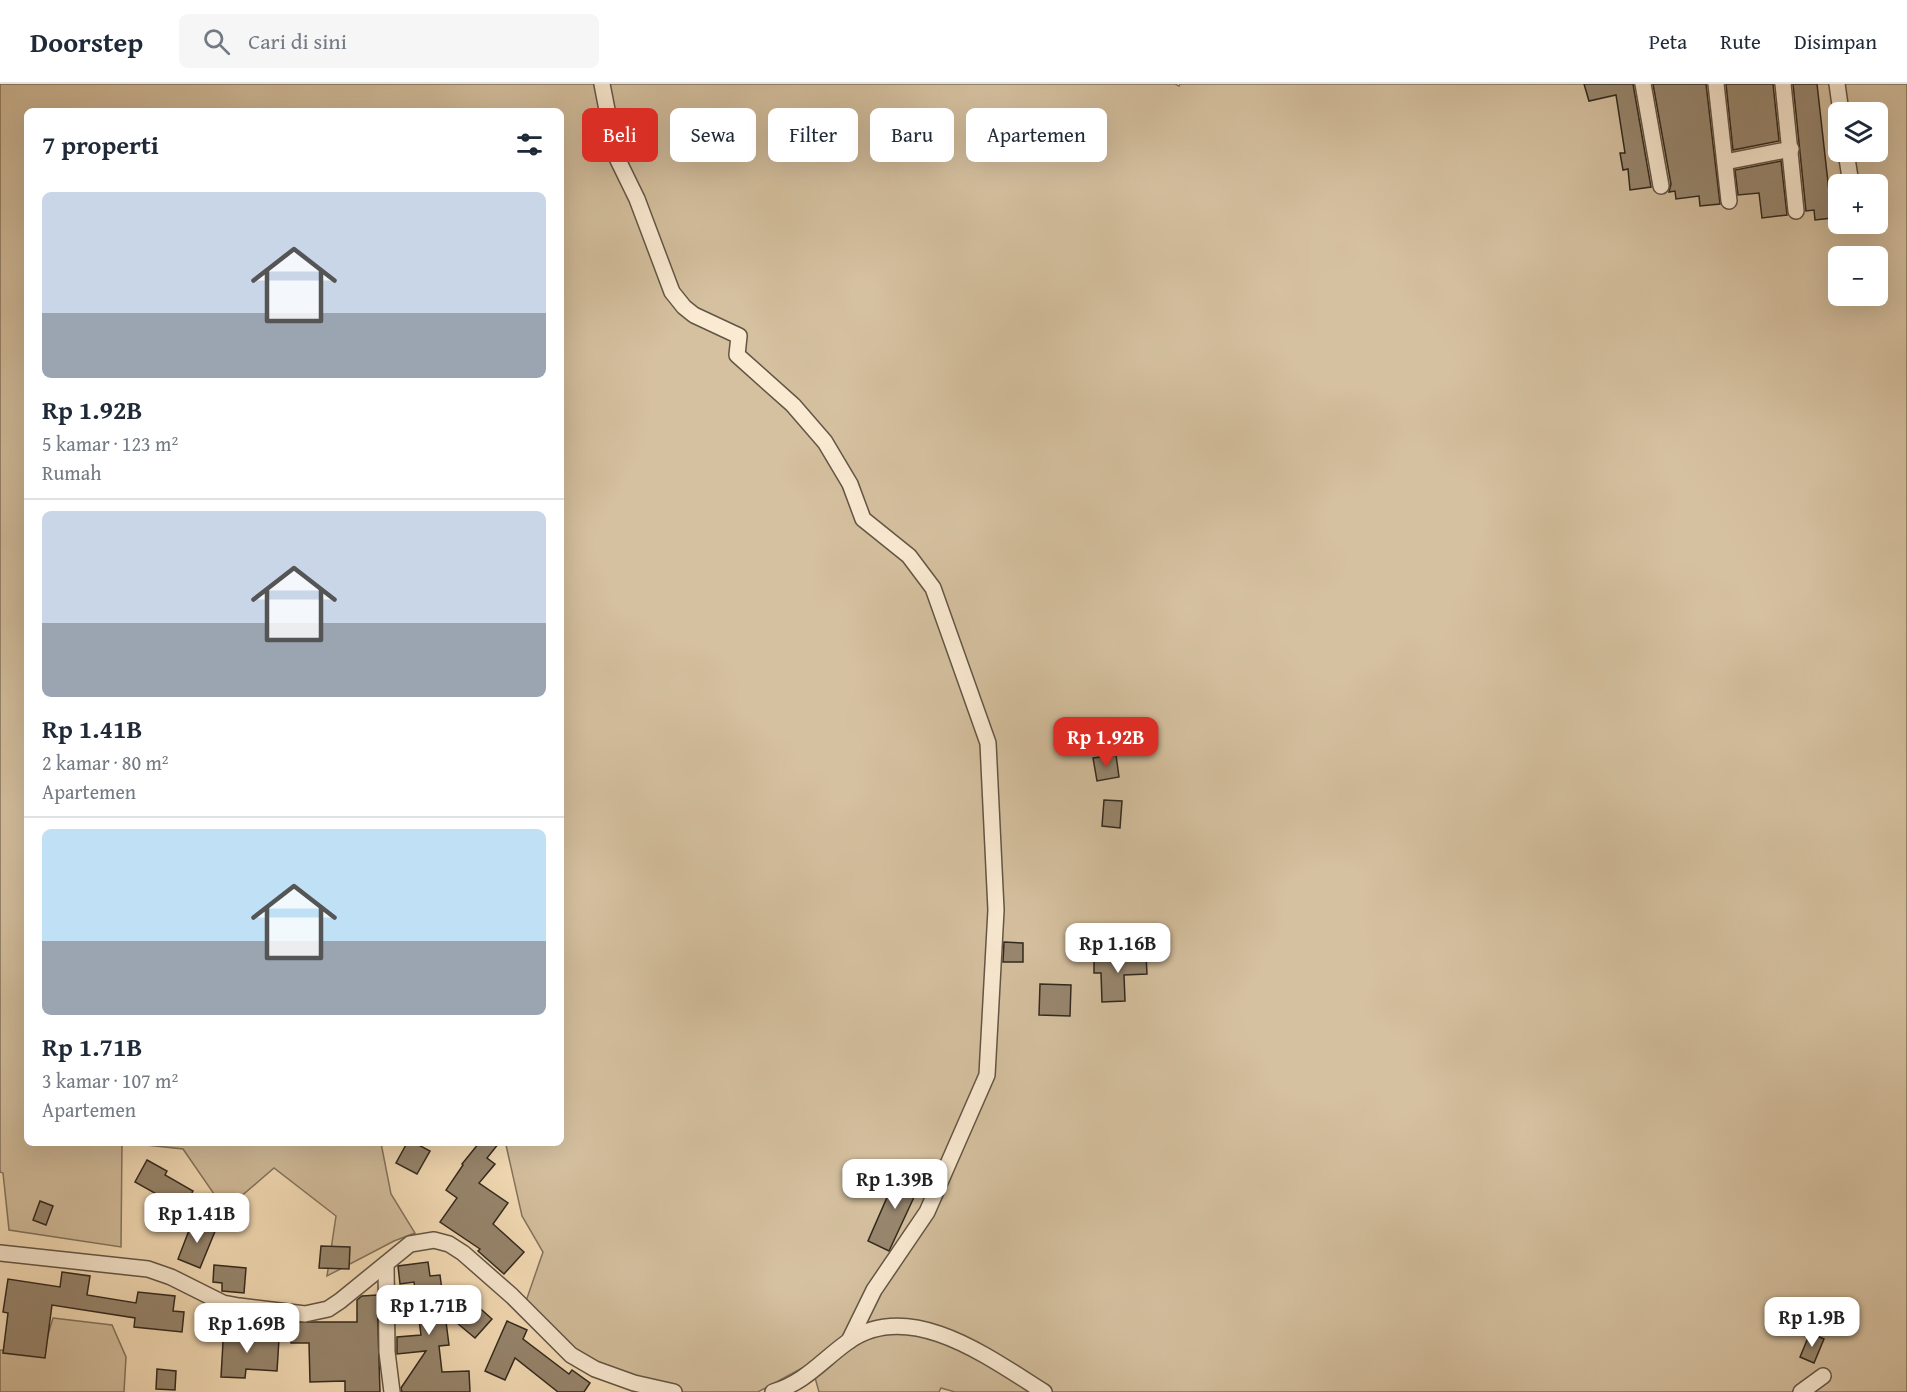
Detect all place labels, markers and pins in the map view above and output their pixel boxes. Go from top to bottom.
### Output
pin: Rp 1.92B [1044,717,1168,768]
pin: Rp 1.16B [1056,923,1180,974]
pin: Rp 1.39B [833,1159,957,1210]
pin: Rp 1.41B [135,1193,259,1244]
pin: Rp 1.71B [367,1285,491,1336]
pin: Rp 1.9B [1757,1297,1867,1348]
pin: Rp 1.69B [185,1303,309,1354]

